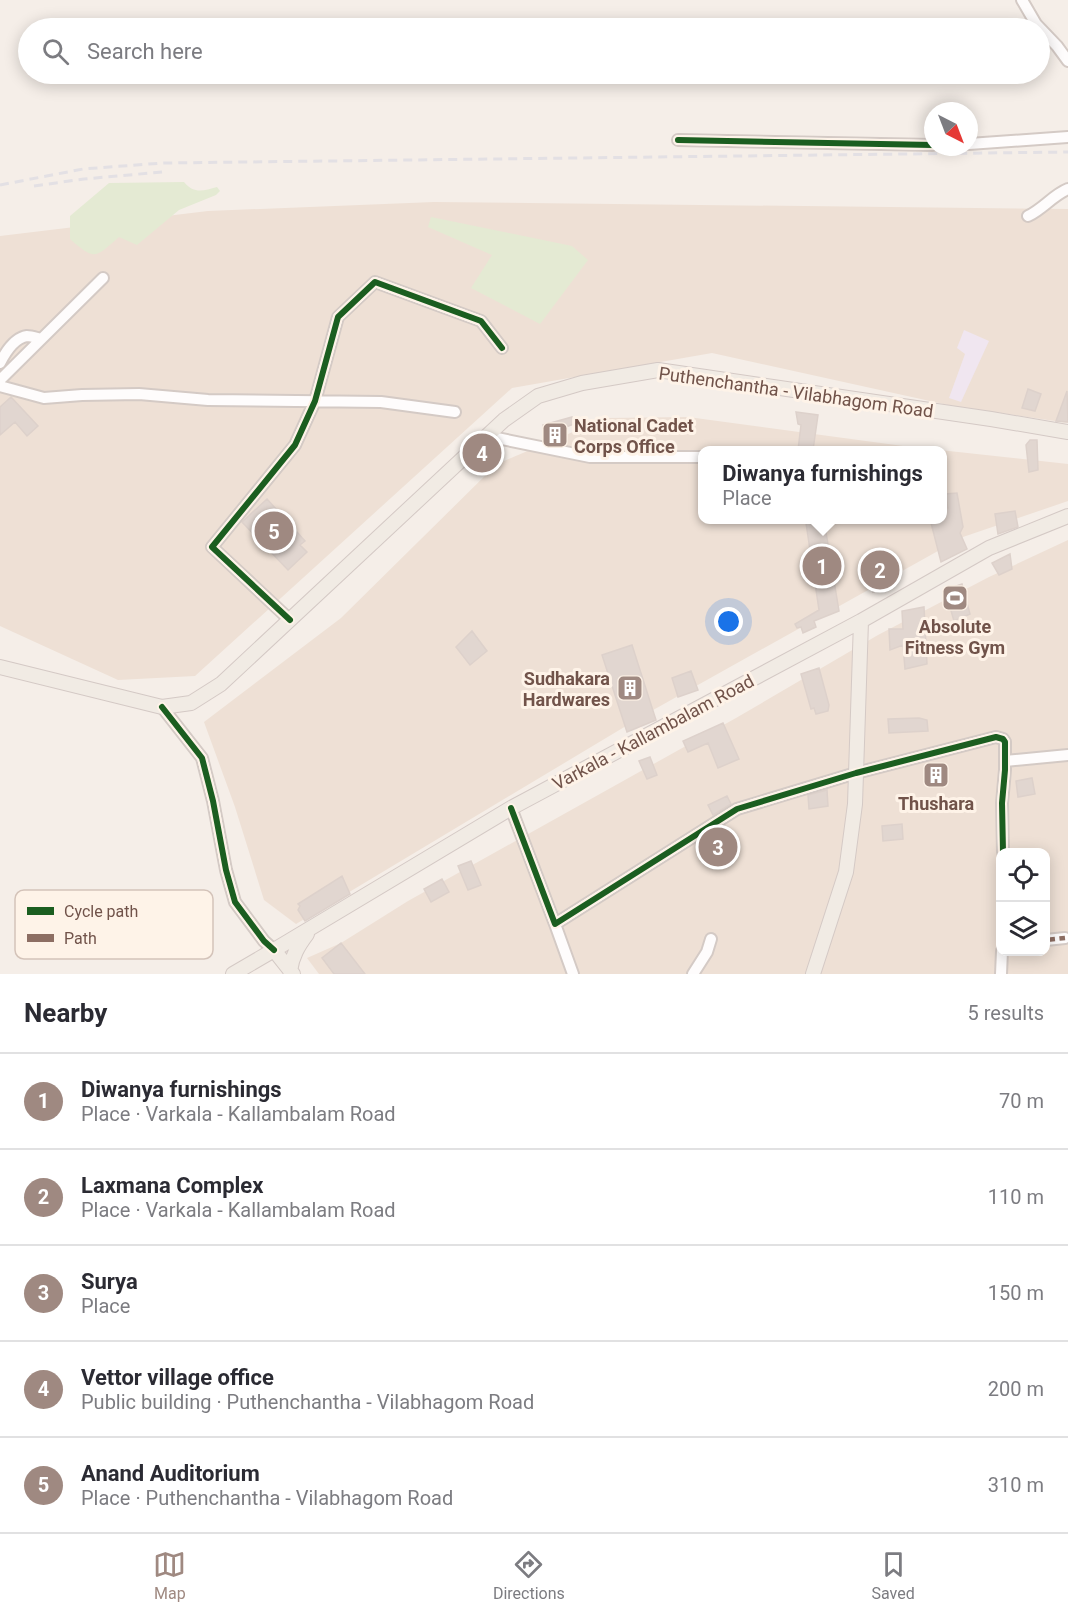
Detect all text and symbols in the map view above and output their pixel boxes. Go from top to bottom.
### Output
search box [18,18,1050,84]
icon: search [39,35,72,68]
text: Search here [87,39,203,64]
north arrow [924,102,978,156]
street label: Puthenchantha - Vilabhagom Road [657,362,935,422]
place label: National Cadet Corps Office [574,415,694,457]
building icon: National Cadet Corps Office [540,420,570,450]
pin: 4 [462,430,502,476]
popup [698,446,947,524]
text: Diwanya furnishings [722,461,923,486]
text: Place [722,486,772,510]
pin: 5 [254,508,294,554]
pin: 1 [802,544,842,588]
pin: 2 [860,548,900,592]
sports icon: Absolute Fitness Gym [940,583,970,613]
your location [714,607,743,636]
place label: Absolute Fitness Gym [905,616,1005,658]
place label: Sudhakara Hardwares [523,668,610,710]
street label: Varkala - Kallambalam Road [549,670,757,794]
building icon: Sudhakara Hardwares [615,673,645,703]
building icon: Thushara [921,760,951,790]
place label: Thushara [898,793,974,814]
pin: 3 [698,824,738,870]
map controls [996,848,1050,956]
button: locate [996,848,1050,902]
legend [15,890,213,959]
text: Cycle path [64,902,138,921]
button: layers [996,902,1050,956]
text: Path [64,929,97,948]
text: Nearby [24,998,107,1028]
text: 5 results [968,1001,1044,1025]
text: Diwanya furnishings [81,1077,282,1102]
text: 1 [38,1089,49,1113]
text: 70 m [999,1089,1044,1113]
text: Place · Varkala - Kallambalam Road [81,1102,396,1126]
text: Laxmana Complex [81,1173,263,1198]
text: 2 [38,1185,49,1209]
text: 110 m [988,1185,1044,1209]
text: Place · Varkala - Kallambalam Road [81,1198,396,1222]
text: Surya [81,1269,138,1294]
text: 3 [38,1281,49,1305]
text: 150 m [988,1281,1044,1305]
text: Place [81,1294,130,1318]
text: Vettor village office [81,1365,274,1390]
text: 4 [38,1377,49,1401]
text: 200 m [988,1377,1044,1401]
text: Public building · Puthenchantha - Vilabhagom Road [81,1390,534,1414]
text: Anand Auditorium [81,1461,260,1486]
text: 5 [38,1473,49,1497]
text: 310 m [988,1473,1044,1497]
text: Place · Puthenchantha - Vilabhagom Road [81,1486,453,1510]
tab: Map [153,1548,186,1603]
tab: Directions [493,1548,565,1603]
tab: Saved [871,1548,915,1603]

